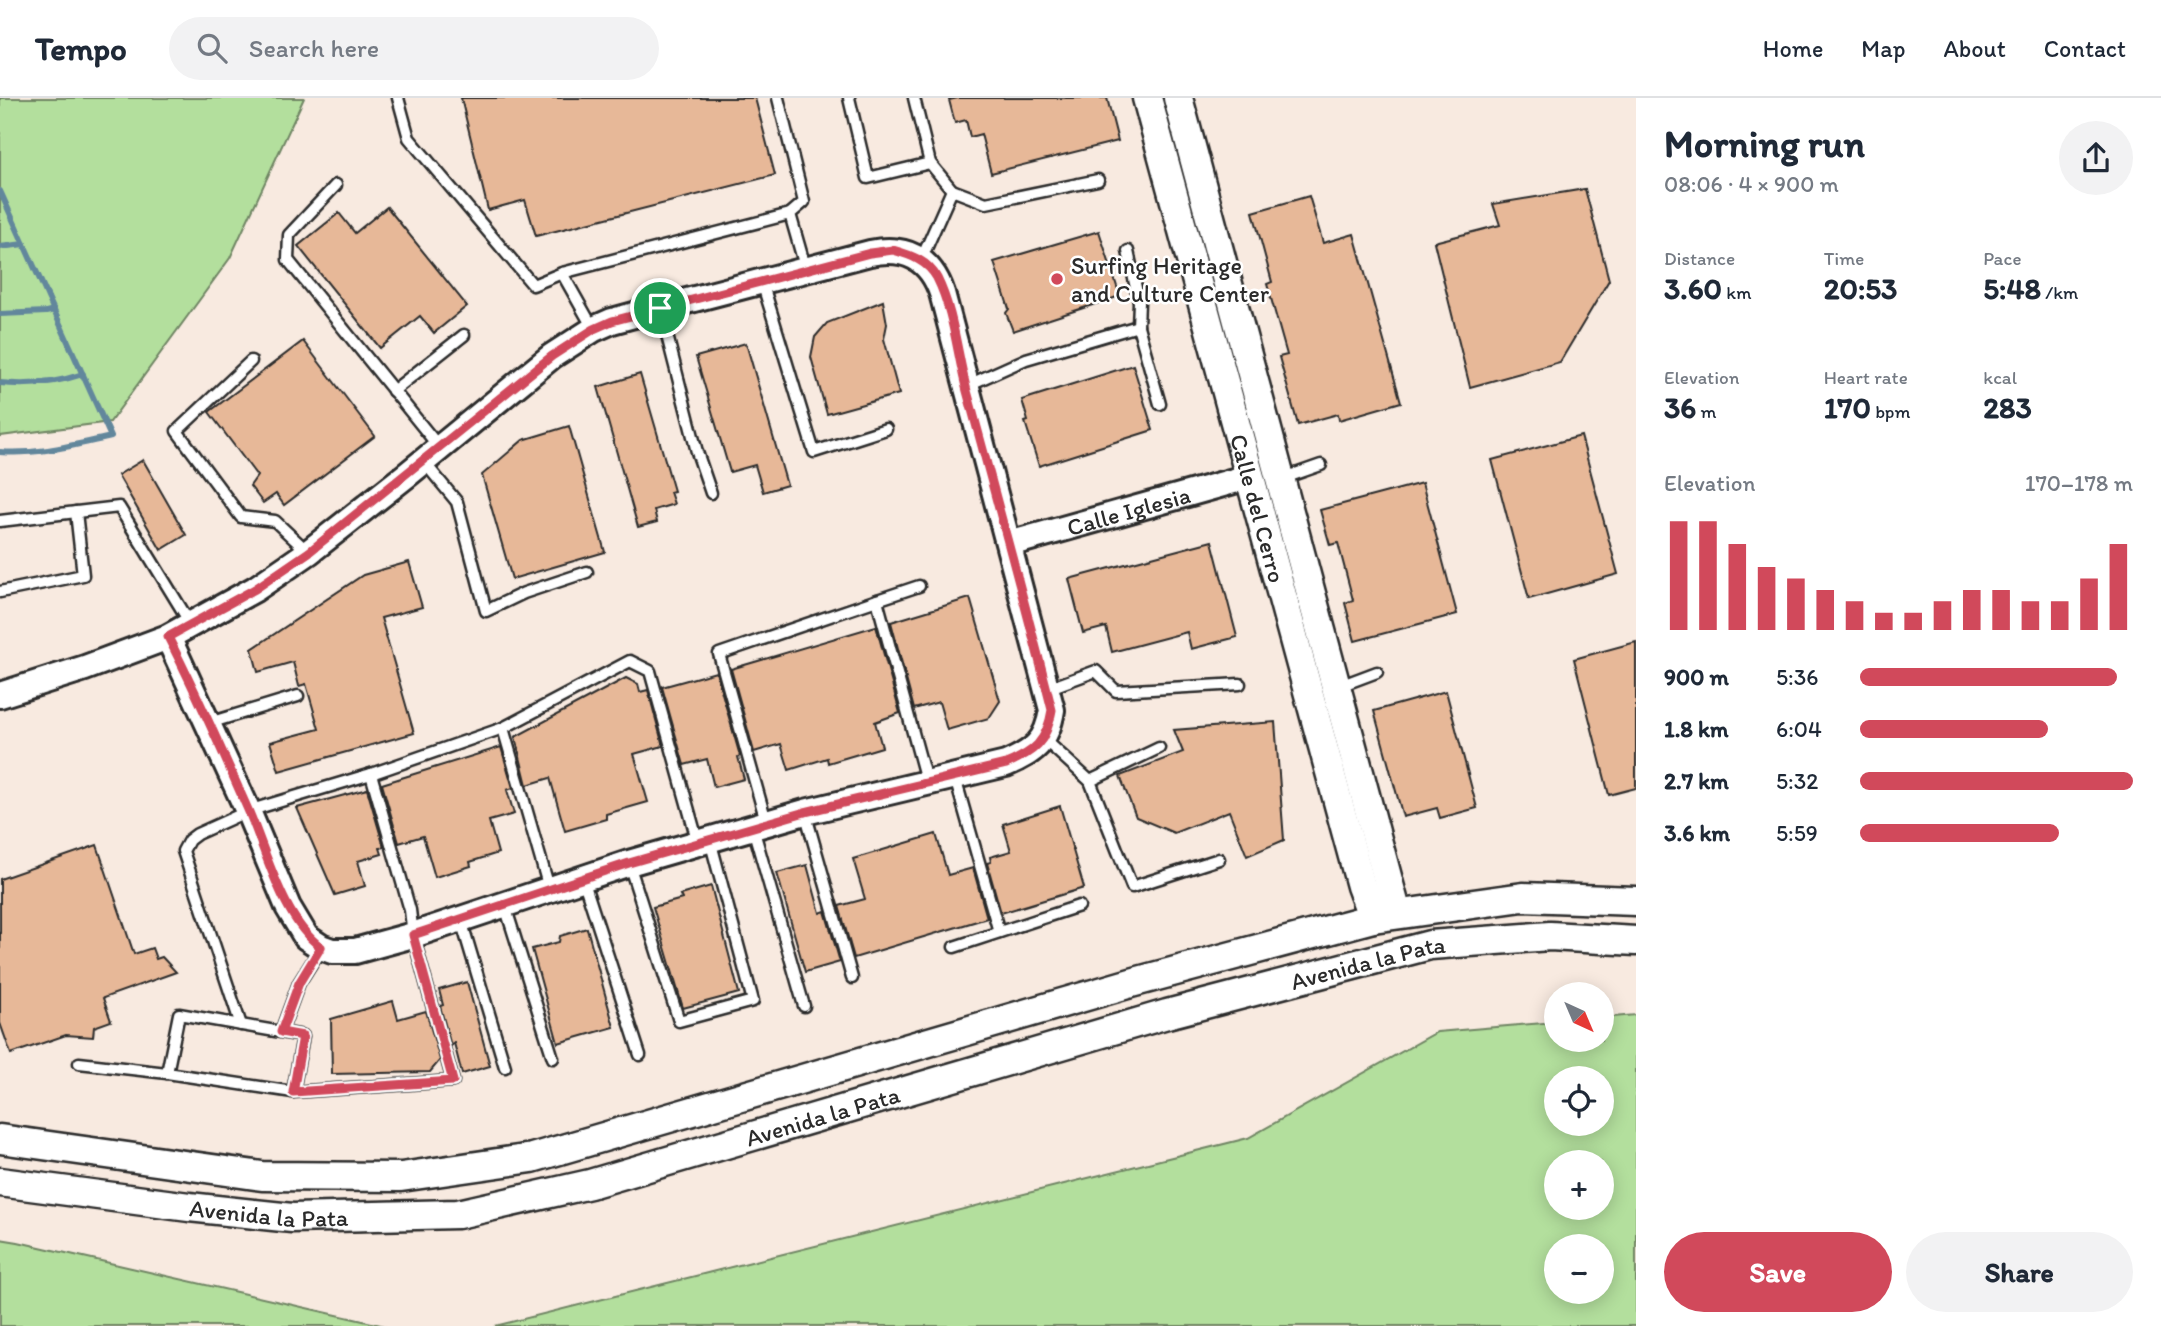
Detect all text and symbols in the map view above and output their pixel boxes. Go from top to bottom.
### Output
search box [169,17,659,80]
text: Tempo [35,29,127,68]
icon: search [193,29,231,67]
text: Search here [249,32,379,64]
text: Home [1763,34,1823,63]
text: Map [1861,34,1905,63]
text: About [1943,34,2006,63]
text: Contact [2044,34,2126,63]
text: Morning run [1664,121,1865,167]
button: share [2059,121,2133,195]
text: 08:06 · 4 × 900 m [1664,170,1839,198]
text: Distance [1664,247,1735,270]
text: Time [1824,247,1864,270]
text: Pace [1983,247,2021,270]
place label: Surfing Heritage and Culture Center [1071,251,1269,308]
text: 3.60 [1664,270,1722,307]
text: 20:53 [1824,270,1897,307]
text: 5:48 [1983,270,2041,307]
marker: Surfing Heritage and Culture Center [1049,271,1065,287]
pin [630,278,690,338]
text: km [1722,281,1752,304]
text: /km [2041,281,2078,304]
icon: arrive [641,289,679,327]
text: Elevation [1664,366,1740,389]
text: Heart rate [1824,366,1908,389]
text: kcal [1983,366,2017,389]
text: 36 [1664,389,1696,426]
text: 170 [1824,389,1871,426]
text: 283 [1983,389,2032,426]
text: m [1696,400,1717,423]
text: bpm [1871,400,1910,423]
street label: Calle del Cerro [1224,431,1292,586]
text: Elevation [1664,469,1755,497]
text: 170–178 m [2025,469,2133,497]
street label: Calle Iglesia [1064,479,1193,542]
text: 900 m [1664,663,1729,691]
text: 5:36 [1776,663,1818,691]
text: 1.8 km [1664,715,1729,743]
text: 6:04 [1776,715,1822,743]
text: 2.7 km [1664,767,1729,795]
text: 5:32 [1776,767,1818,795]
text: 3.6 km [1664,819,1730,847]
text: 5:59 [1776,819,1818,847]
street label: Avenida la Pata [1287,929,1447,995]
north arrow [1544,982,1614,1052]
map controls [1544,982,1614,1304]
button: locate [1544,1066,1614,1136]
street label: Avenida la Pata [742,1079,903,1152]
button: + [1544,1150,1614,1220]
street label: Avenida la Pata [188,1193,349,1233]
button: Save [1664,1232,1892,1312]
button: Share [1906,1232,2133,1312]
button: − [1544,1234,1614,1304]

